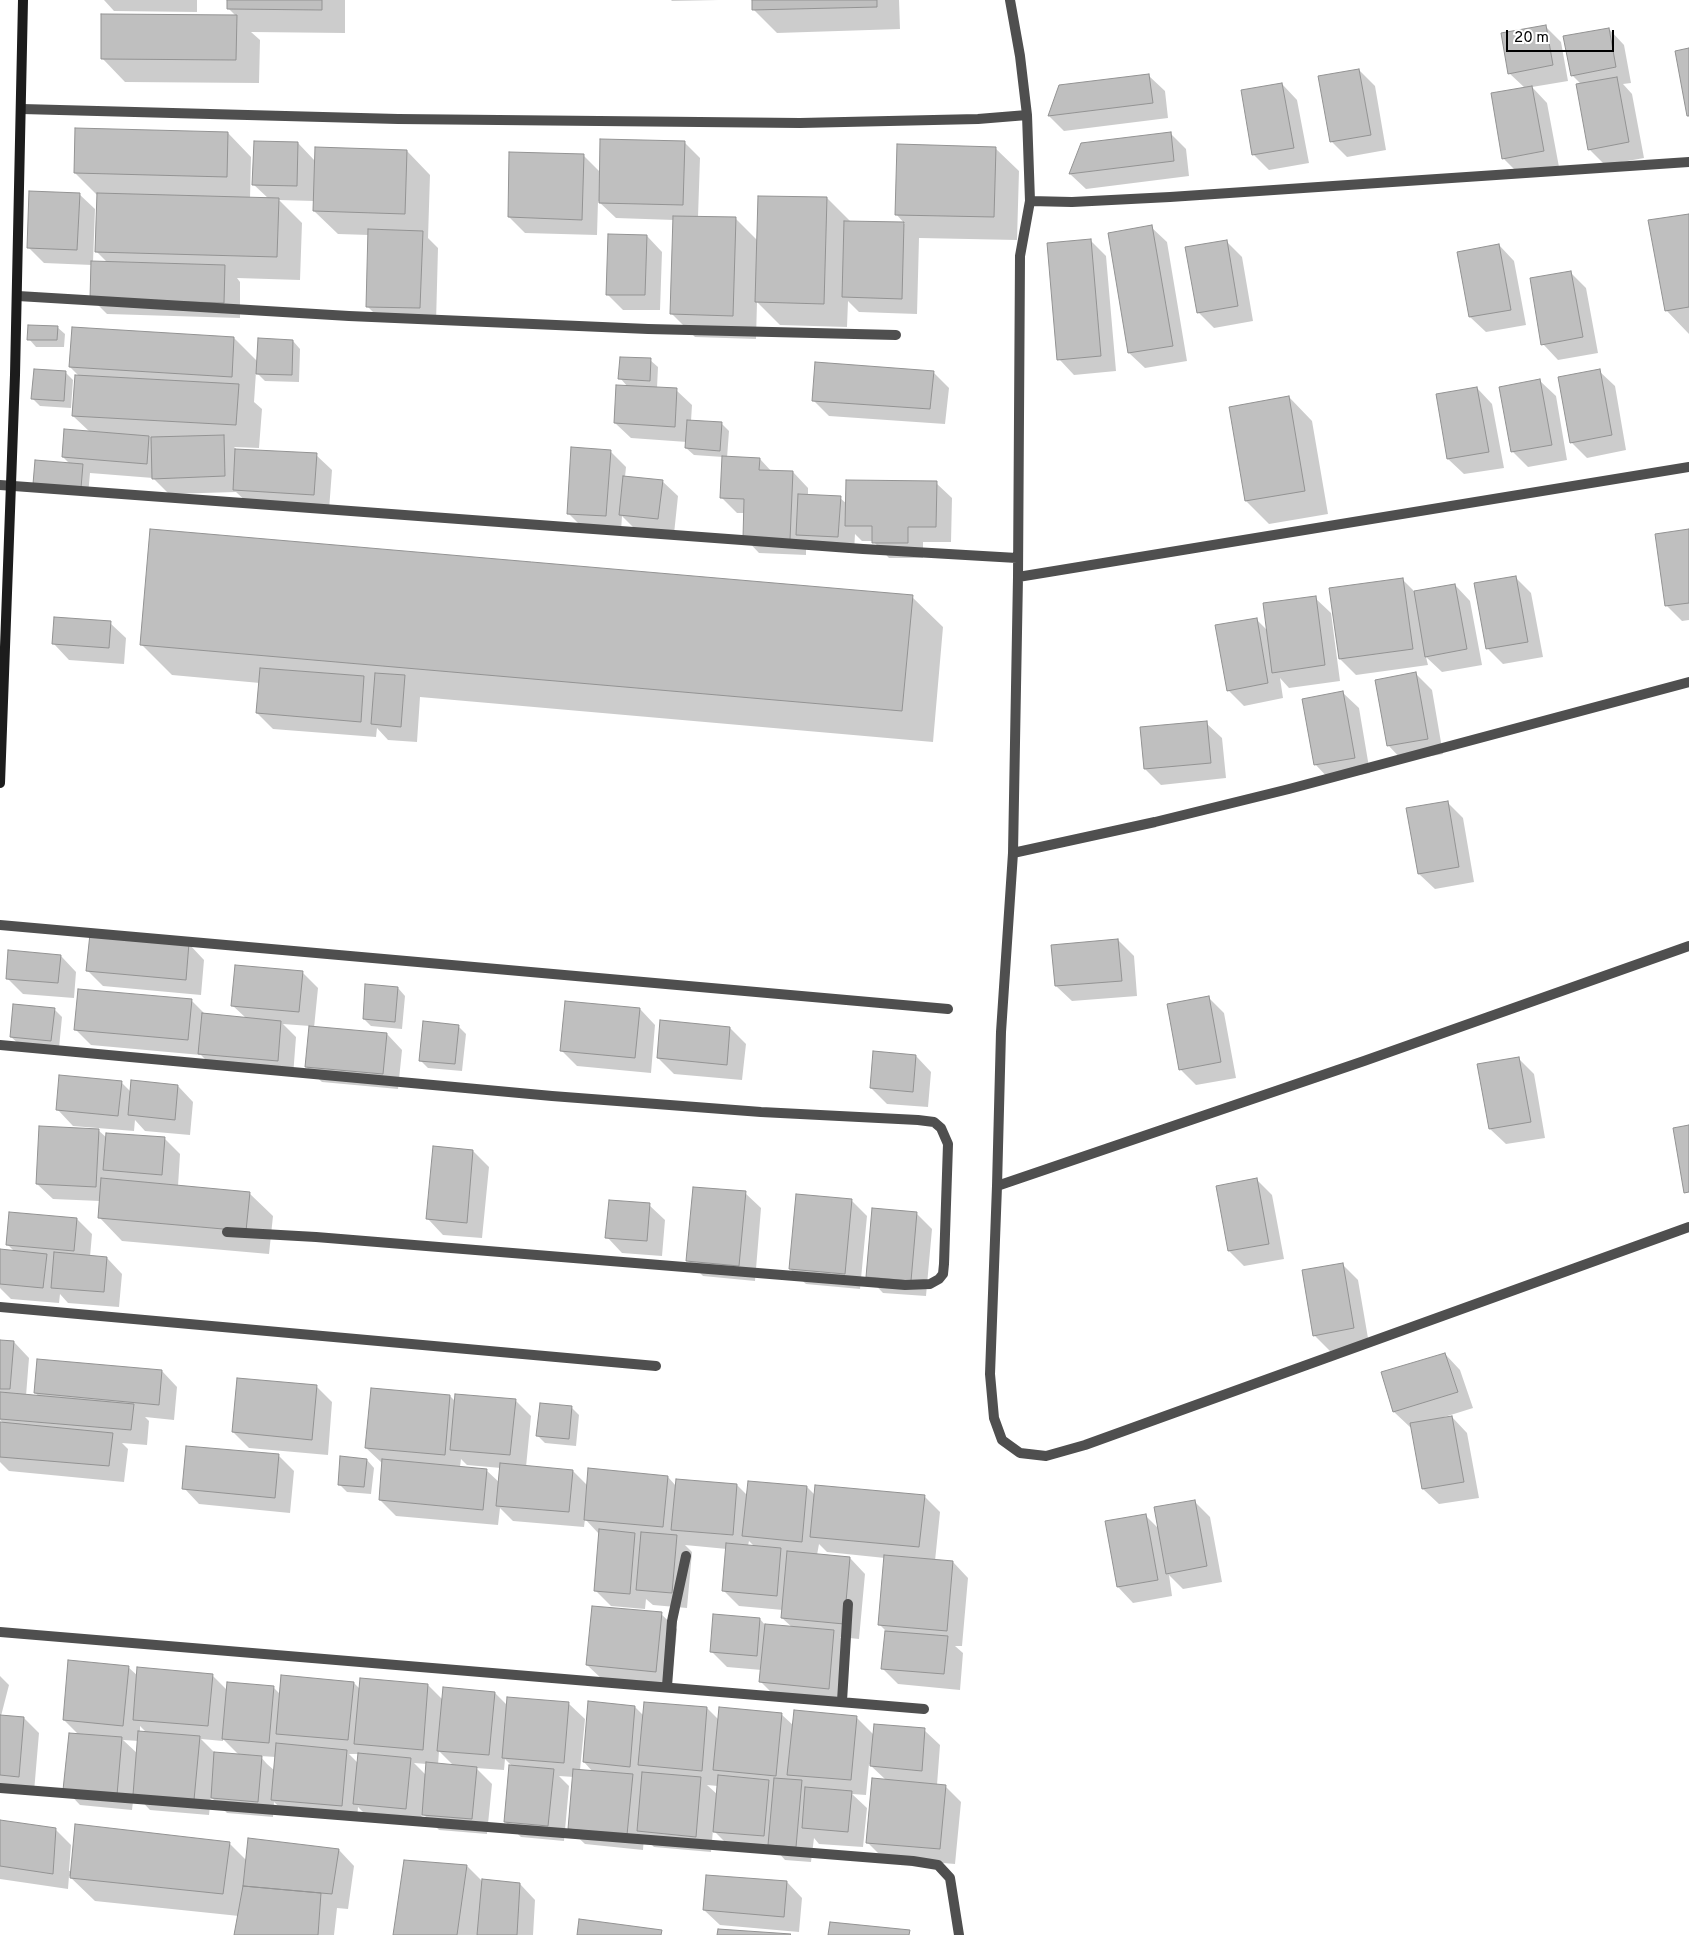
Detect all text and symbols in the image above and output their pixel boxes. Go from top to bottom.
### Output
scale bar [1509,20,1616,52]
text: 20 m [1514,29,1549,48]

